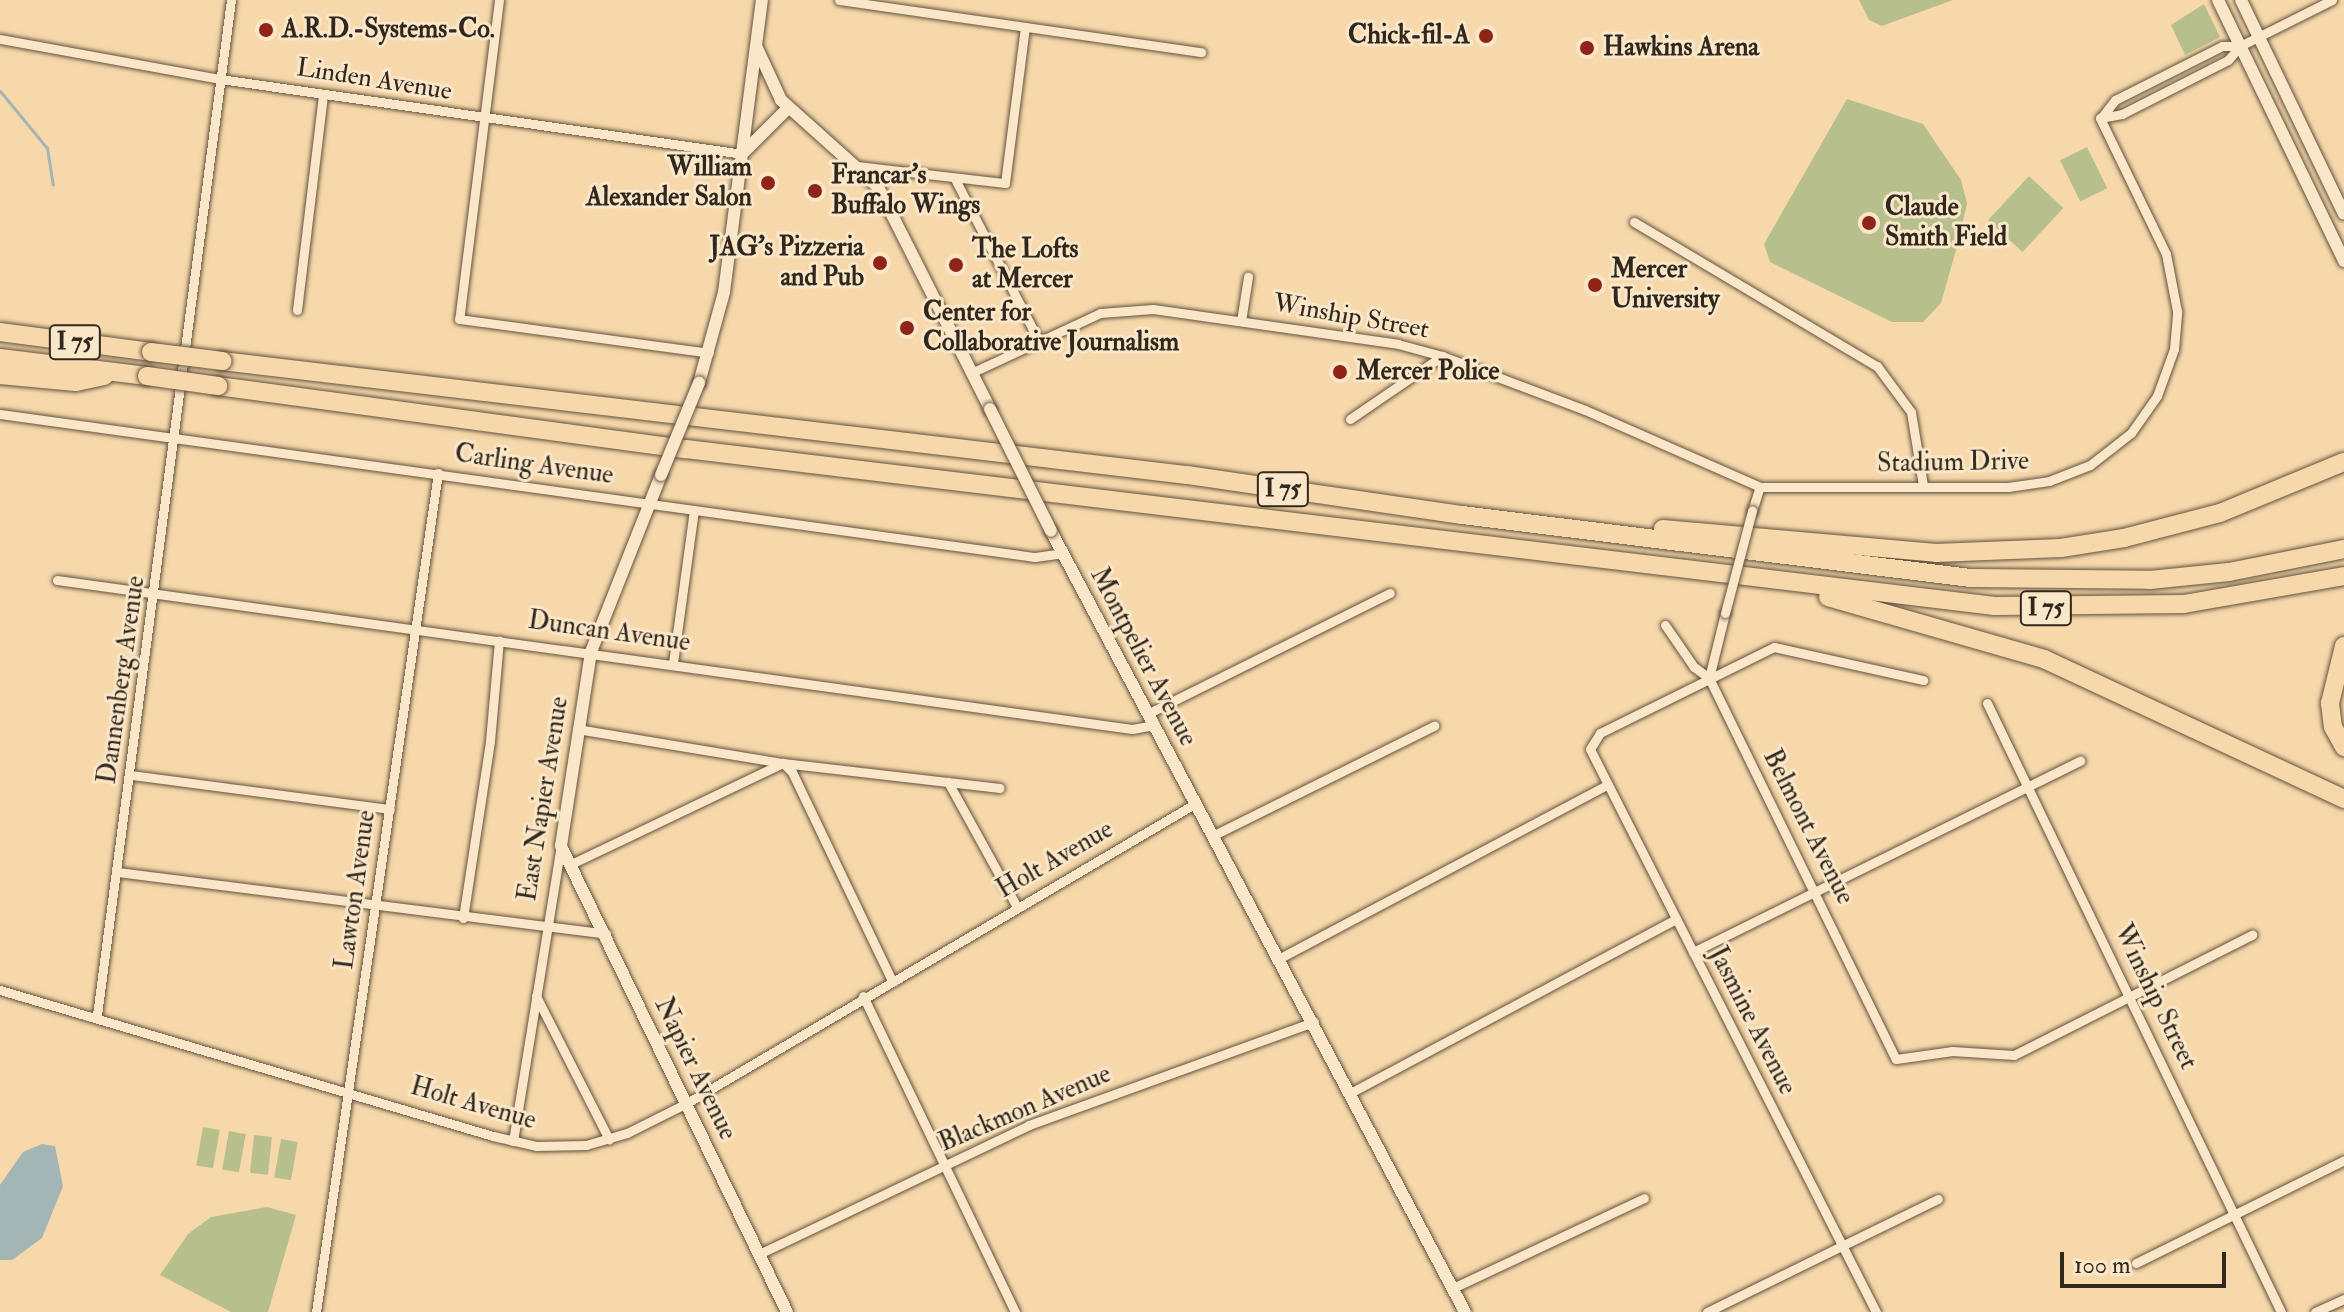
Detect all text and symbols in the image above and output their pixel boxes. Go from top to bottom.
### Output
place label: A.R.D.-Systems-Co. [282,14,495,46]
place label: Chick-fil-A [1348,20,1470,52]
marker: A.R.D.-Systems-Co. [257,21,275,39]
marker: Chick-fil-A [1477,27,1495,45]
place label: Hawkins Arena [1603,32,1759,64]
marker: Hawkins Arena [1578,39,1596,57]
street label: Linden Avenue [294,52,454,108]
place label: William Alexander Salon [586,152,752,214]
place label: Francar's Buffalo Wings [831,160,980,222]
marker: William Alexander Salon [759,174,777,192]
marker: Francar's Buffalo Wings [806,182,824,200]
place label: Claude Smith Field [1885,192,2007,254]
marker: Claude Smith Field [1860,214,1878,232]
place label: JAG’s Pizzeria and Pub [710,232,864,294]
place label: The Lofts at Mercer [972,234,1079,296]
marker: JAG’s Pizzeria and Pub [871,254,889,272]
place label: Mercer University [1611,254,1719,316]
marker: The Lofts at Mercer [947,256,965,274]
marker: Mercer University [1586,276,1604,294]
street label: Winship Street [1271,288,1431,346]
place label: Center for Collaborative Journalism [923,297,1179,358]
marker: Center for Collaborative Journalism [898,319,916,337]
road number: I 75 [47,322,103,362]
place label: Mercer Police [1356,356,1499,388]
marker: Mercer Police [1331,363,1349,381]
street label: Carling Avenue [453,438,615,492]
street label: Stadium Drive [1877,446,2029,480]
road number: I 75 [1255,469,1311,509]
street label: Montpelier Avenue [1083,562,1203,752]
street label: Dannenberg Avenue [92,574,152,786]
road number: I 75 [2018,588,2074,628]
street label: Duncan Avenue [526,605,692,659]
street label: East Napier Avenue [512,694,576,904]
street label: Belmont Avenue [1756,744,1860,910]
street label: Lawton Avenue [329,808,383,972]
street label: Holt Avenue [991,814,1119,906]
street label: Winship Street [2106,919,2204,1075]
street label: Jasmine Avenue [1701,942,1803,1100]
street label: Napier Avenue [647,993,743,1145]
street label: Blackmon Avenue [934,1059,1116,1159]
street label: Holt Avenue [407,1071,539,1137]
scale bar [2064,1236,2230,1286]
text: 100 m [2074,1250,2131,1281]

